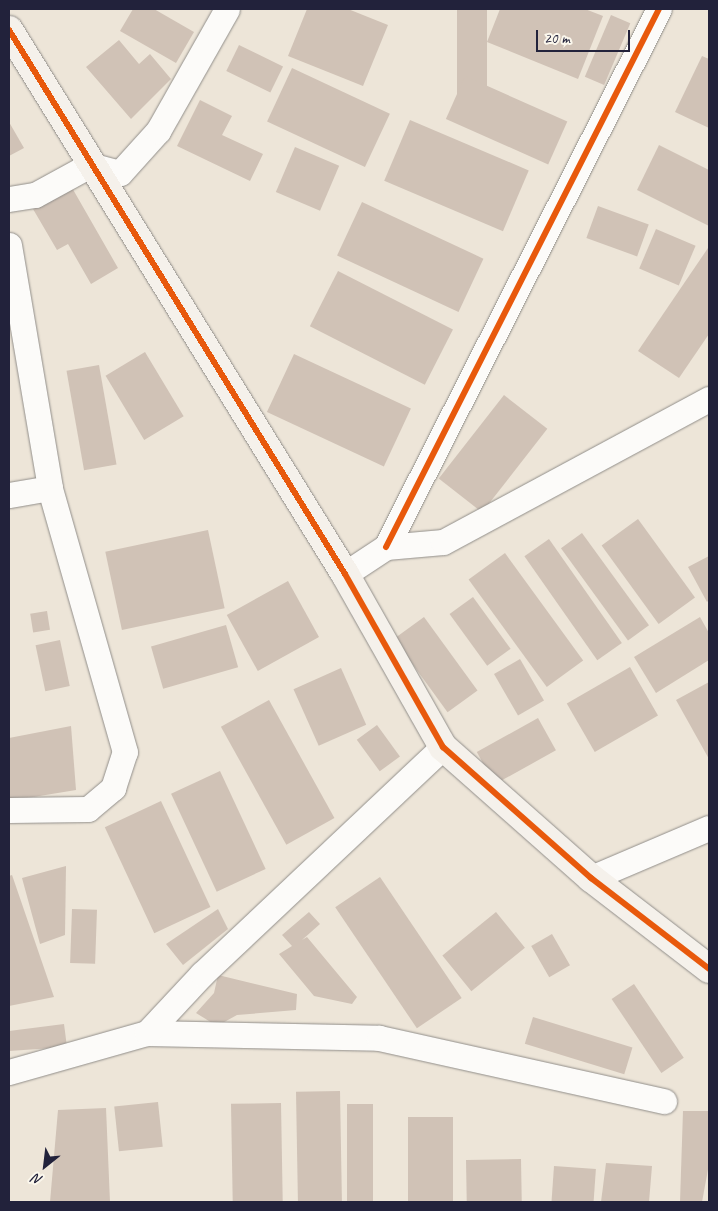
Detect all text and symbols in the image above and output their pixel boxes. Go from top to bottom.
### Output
scale bar [538,20,632,52]
text: 20 m [544,29,570,48]
north arrow [20,1141,70,1191]
text: N [30,1170,45,1189]

